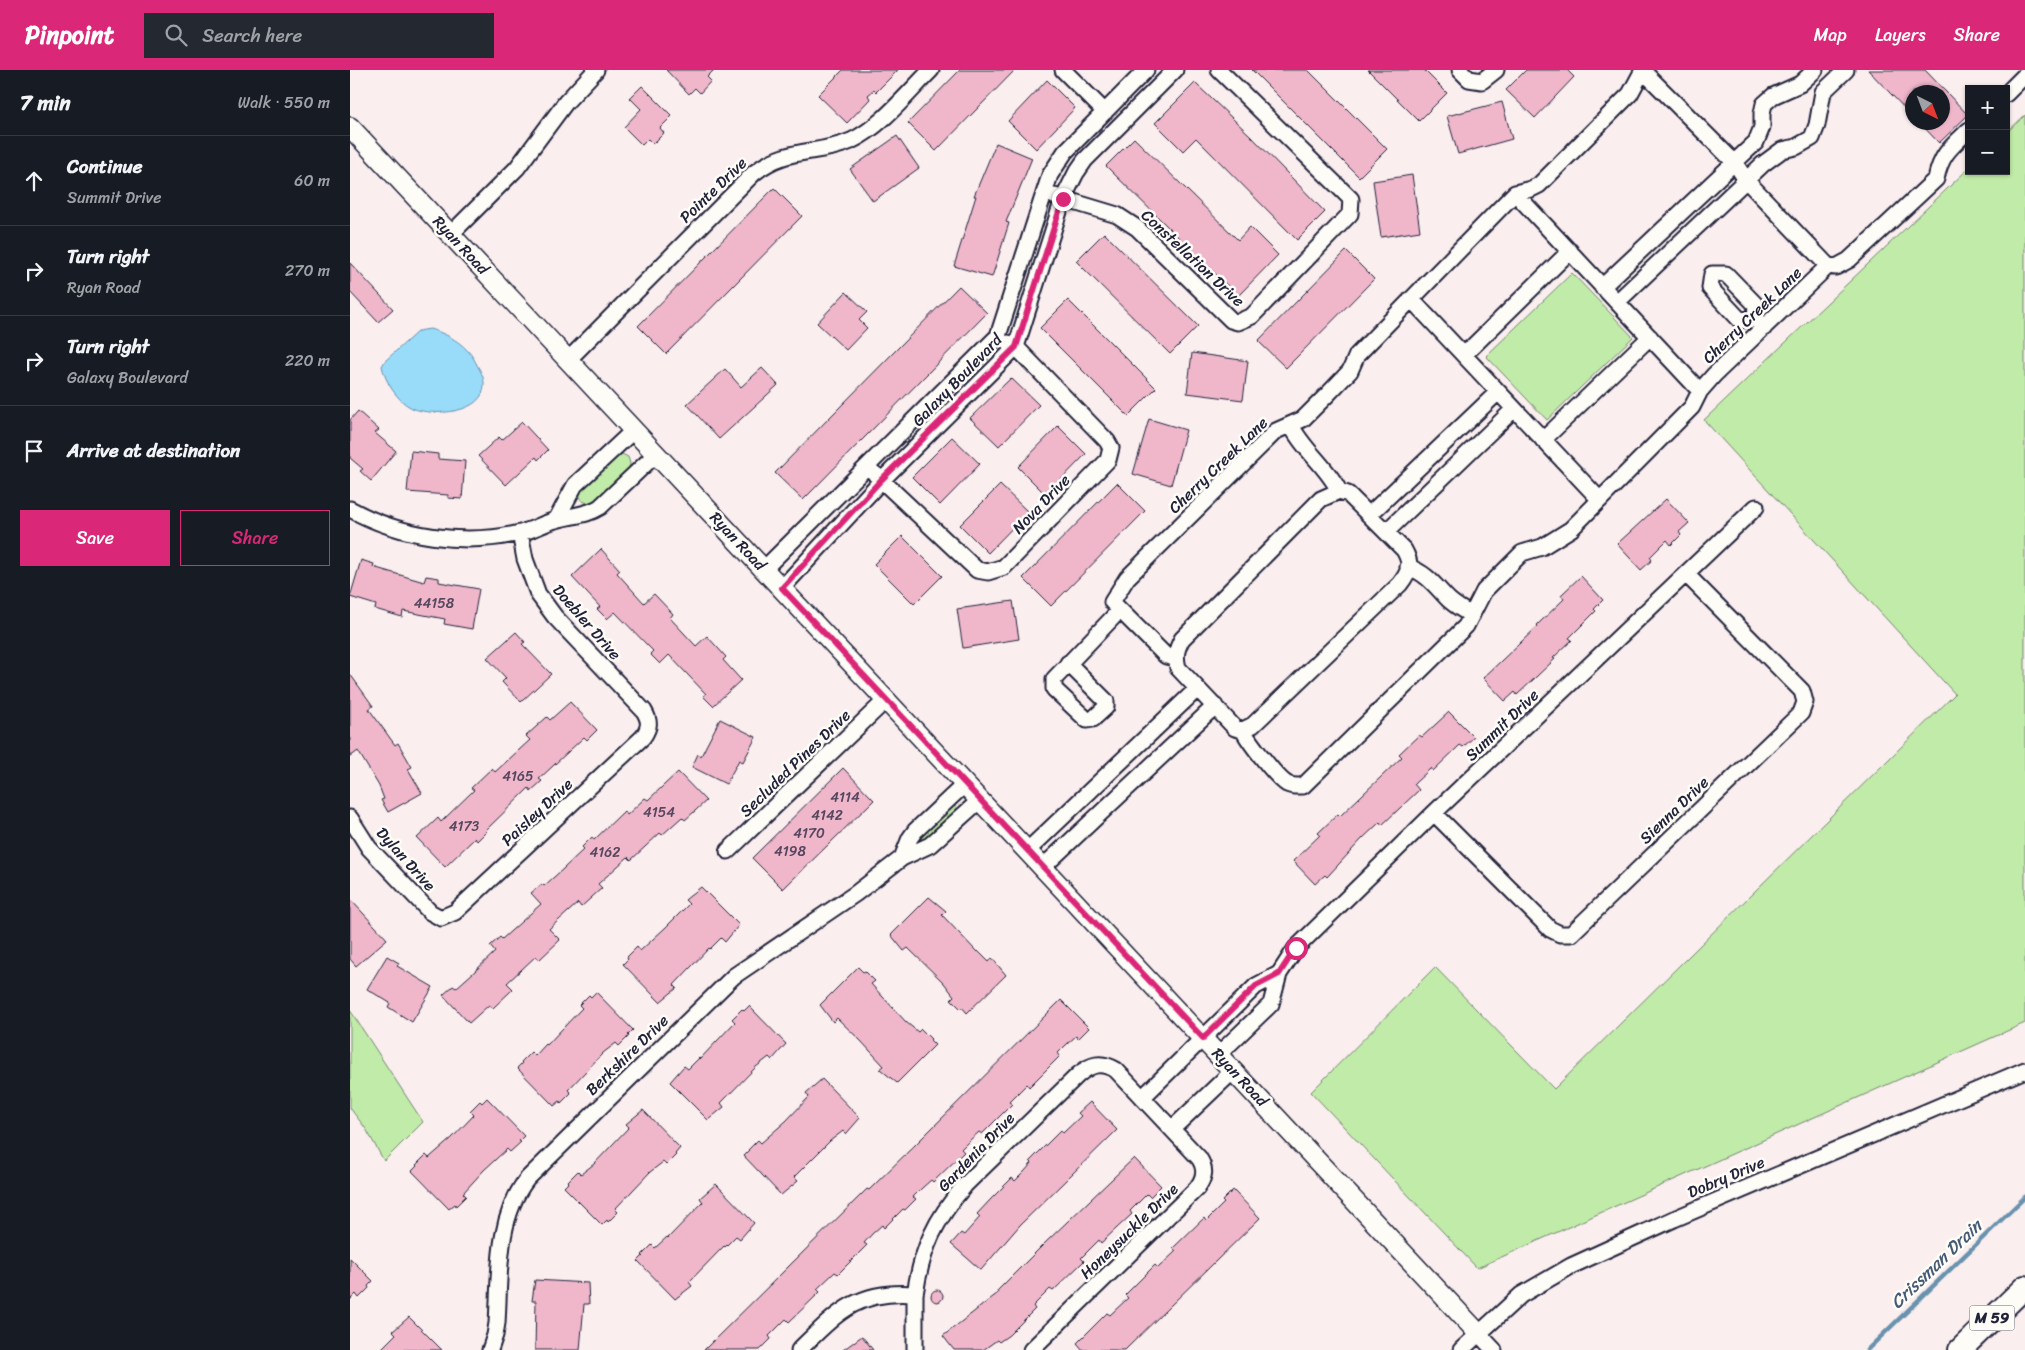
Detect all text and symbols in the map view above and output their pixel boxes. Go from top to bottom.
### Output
search box [144,13,494,58]
text: Pinpoint [25,14,114,56]
text: Search here [202,19,302,52]
text: Map [1814,19,1847,51]
text: Layers [1875,19,1926,51]
text: Share [1954,19,2000,51]
icon: search [162,21,190,49]
text: 7 min [20,84,71,122]
north arrow [1905,85,1950,130]
map controls [1965,85,2010,175]
button: + [1965,85,2010,130]
text: Walk · 550 m [238,88,330,117]
button: − [1965,130,2010,175]
text: Continue [67,150,143,183]
street label: Pointe Drive [672,150,754,230]
text: 60 m [294,166,330,195]
icon: ahead [20,167,48,195]
text: Summit Drive [67,183,161,212]
route end [1052,188,1075,211]
street label: Constellation Drive [1134,202,1252,314]
street label: Ryan Road [425,208,498,283]
text: Turn right [67,240,149,273]
text: 270 m [285,256,330,285]
icon: right [20,257,48,285]
street label: Cherry Creek Lane [1695,259,1809,371]
text: Ryan Road [67,273,140,302]
street label: Galaxy Boulevard [905,325,1011,434]
text: Turn right [67,330,149,363]
text: 220 m [285,346,330,375]
icon: right [20,347,48,375]
text: Galaxy Boulevard [67,363,188,392]
street label: Cherry Creek Lane [1161,409,1275,521]
text: Arrive at destination [67,434,240,467]
icon: arrive [20,437,48,465]
street label: Nova Drive [1004,467,1078,541]
street label: Ryan Road [702,504,775,579]
button: Save [20,510,170,566]
button: Share [180,510,330,566]
street label: Doebler Drive [545,577,629,667]
house number: 44158 [414,591,455,616]
street label: Summit Drive [1458,682,1546,768]
street label: Secluded Pines Drive [732,702,858,824]
house number: 4165 [502,764,534,789]
street label: Sienna Drive [1632,769,1716,851]
street label: Paisley Drive [494,771,580,853]
house number: 4114 [830,785,860,810]
house number: 4154 [643,800,675,825]
house number: 4142 [811,803,843,828]
house number: 4173 [449,814,480,839]
street label: Dylan Drive [369,820,443,898]
house number: 4170 [793,821,825,846]
house number: 4198 [774,839,806,864]
house number: 4162 [590,840,620,865]
route start [1285,937,1308,960]
street label: Berkshire Drive [578,1007,676,1103]
street label: Ryan Road [1204,1040,1277,1115]
street label: Gardenia Drive [930,1105,1022,1199]
street label: Dobry Drive [1683,1148,1769,1206]
street label: Honeysuckle Drive [1073,1176,1186,1286]
water label: Crissman Drain [1882,1210,1991,1317]
road number: M 59 [1970,1306,2014,1330]

